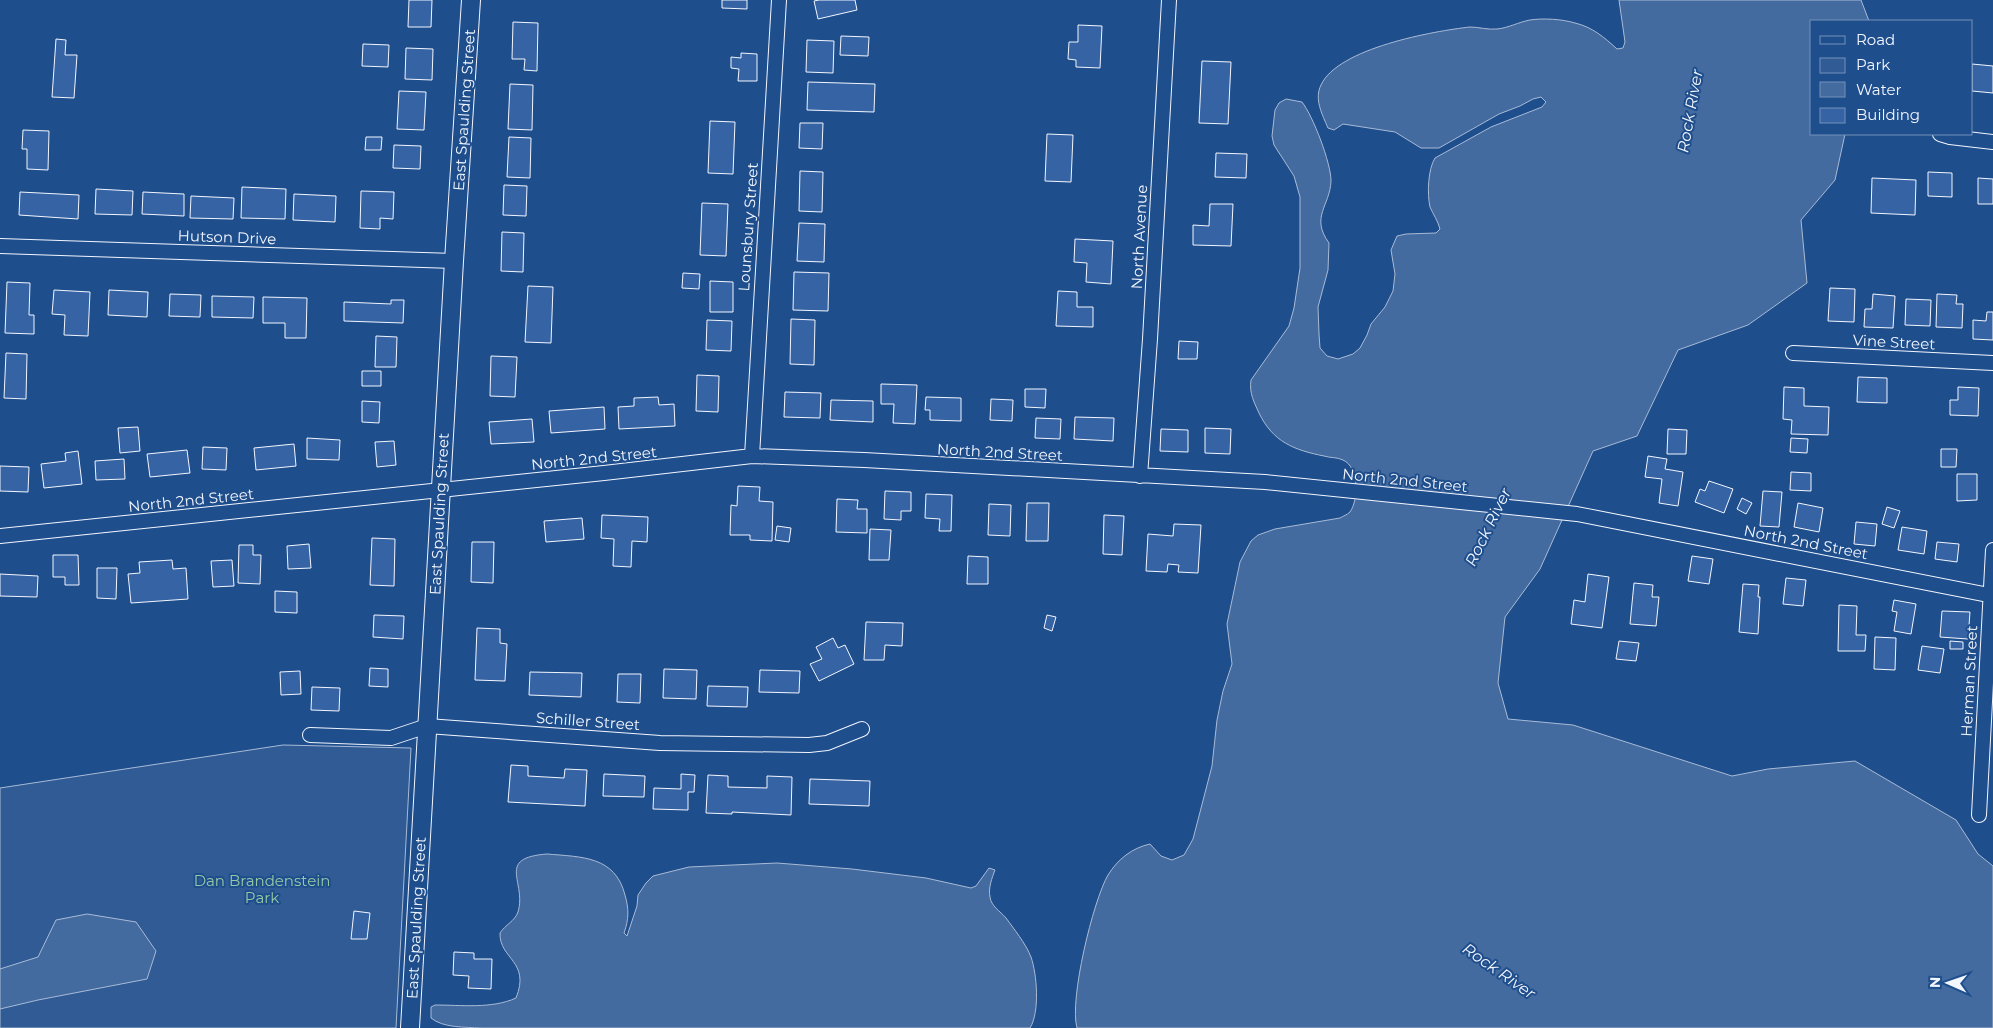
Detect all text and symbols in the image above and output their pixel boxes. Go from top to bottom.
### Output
legend [1810,20,1973,135]
street label: East Spaulding Street [449,28,479,192]
text: Road [1856,30,1895,49]
text: Park [1856,55,1890,74]
water label: Rock River [1673,67,1707,154]
text: Water [1856,80,1902,99]
text: Building [1856,105,1920,124]
street label: Lounsbury Street [734,162,762,292]
street label: North Avenue [1127,184,1151,290]
street label: Hutson Drive [177,226,277,248]
street label: Vine Street [1852,330,1936,354]
street label: East Spaulding Street [425,432,453,596]
street label: North 2nd Street [937,439,1063,465]
street label: North 2nd Street [530,442,658,474]
street label: North 2nd Street [1341,464,1469,496]
street label: North 2nd Street [127,484,255,516]
water label: Rock River [1461,484,1515,569]
street label: North 2nd Street [1742,521,1870,563]
street label: Herman Street [1957,625,1981,737]
street label: Schiller Street [535,708,641,734]
street label: East Spaulding Street [402,836,430,1000]
park label: Dan Brandenstein Park [194,871,330,907]
water label: Rock River [1459,939,1540,1003]
north arrow [1923,958,1973,1008]
text: N [1926,977,1944,989]

